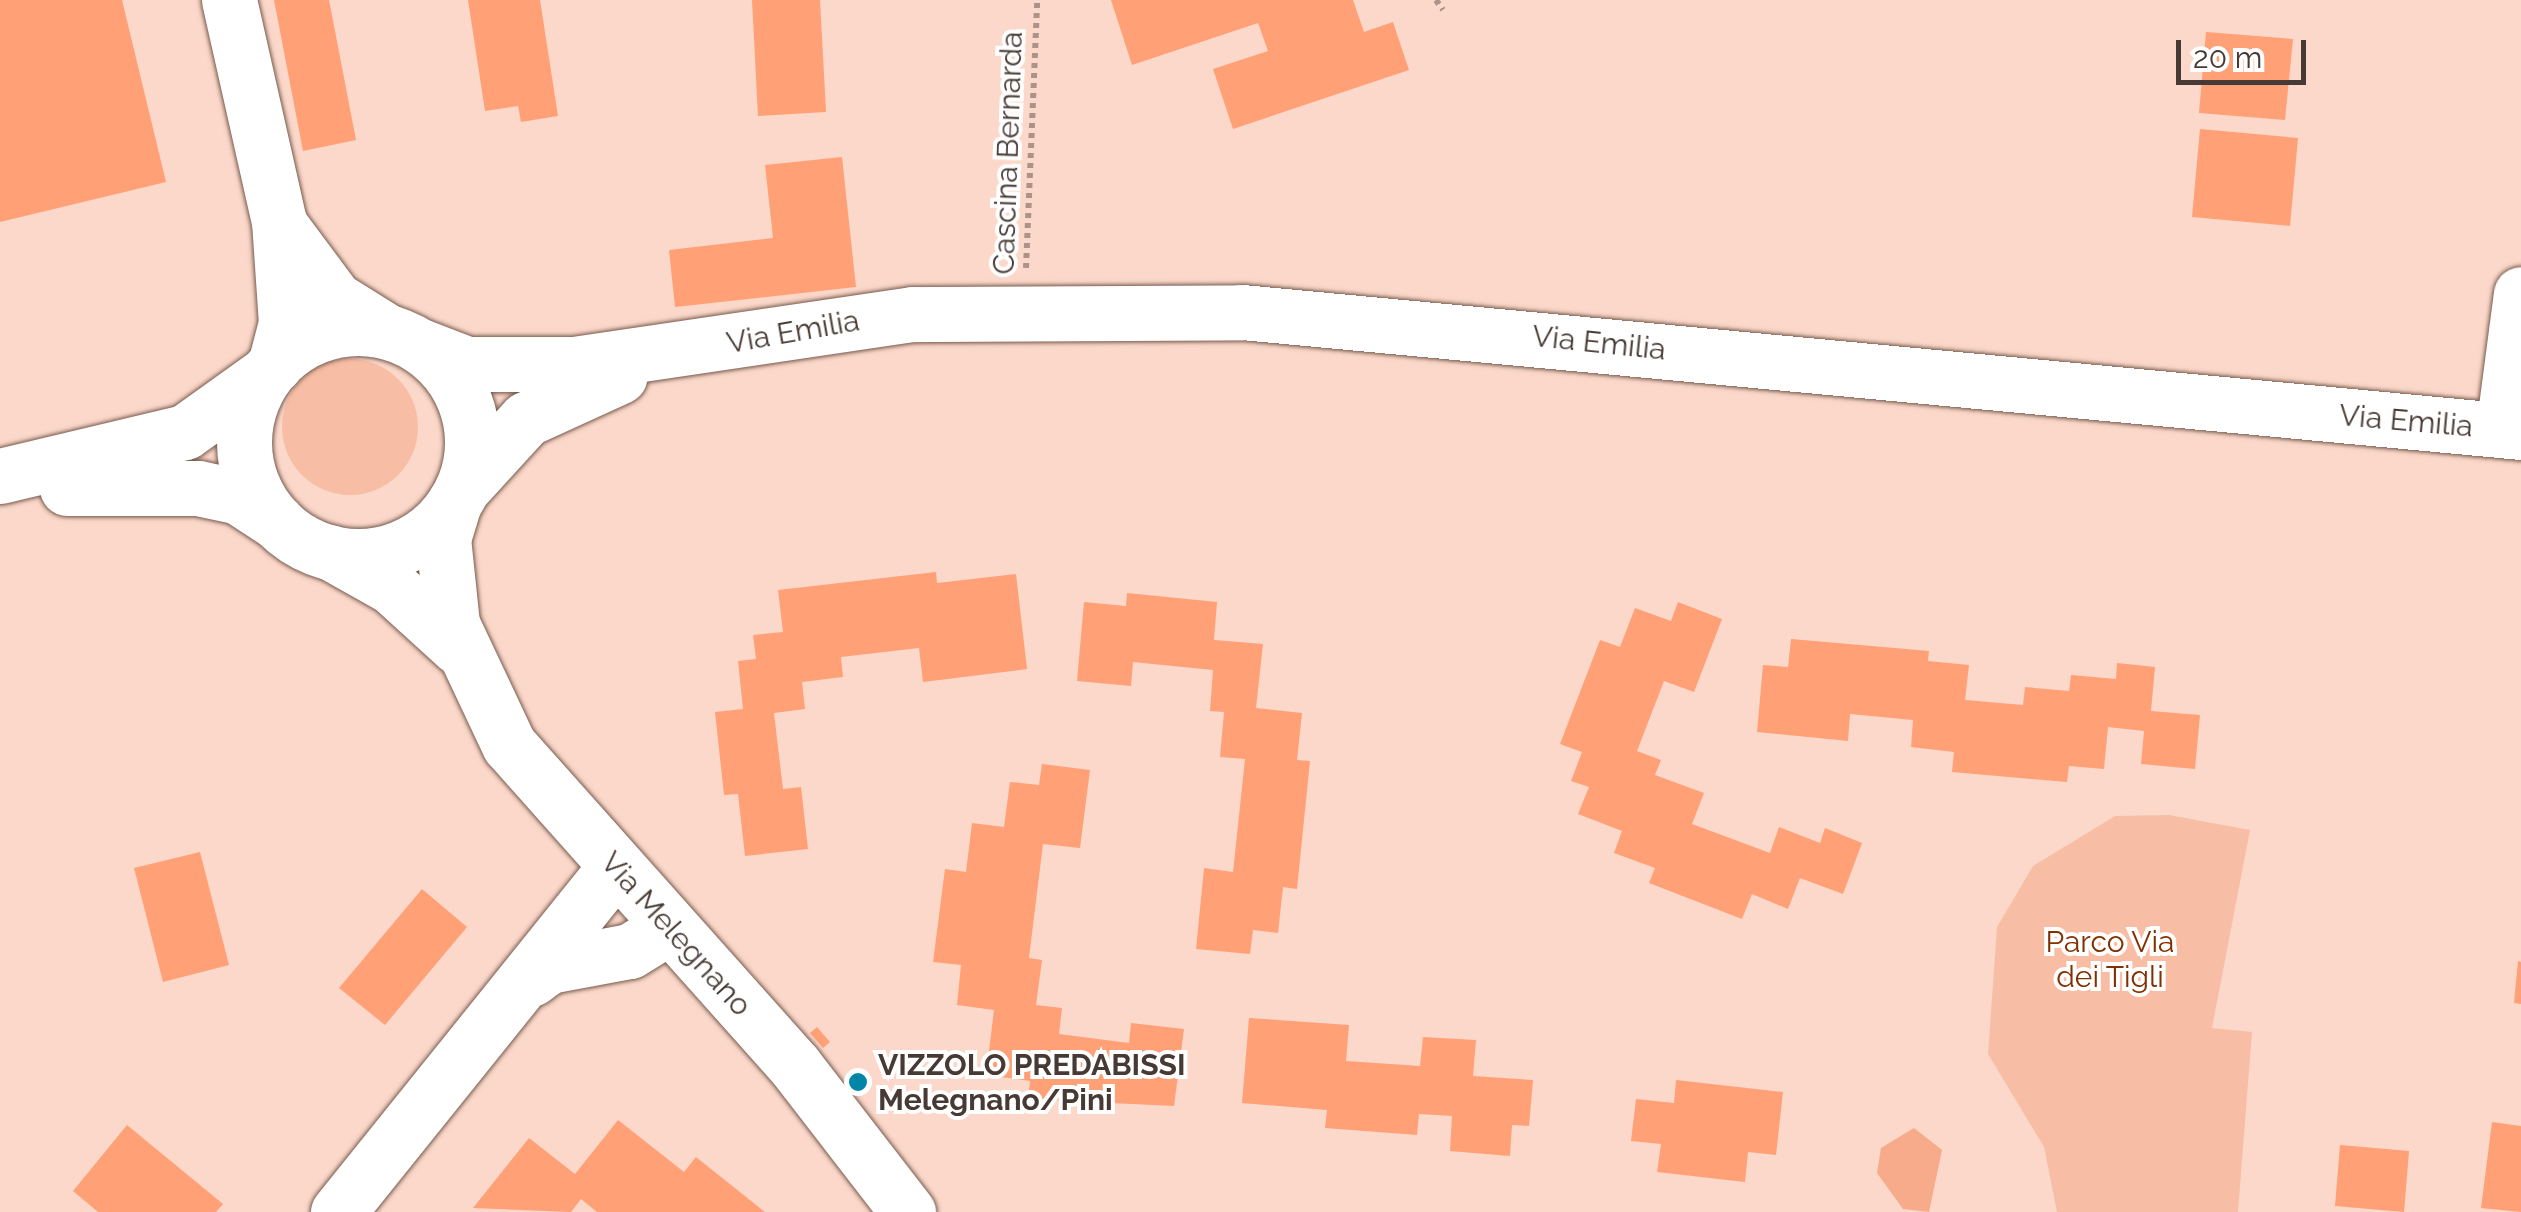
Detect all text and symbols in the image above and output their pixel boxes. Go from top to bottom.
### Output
scale bar [2181,20,2311,82]
street label: Cascina Bernarda [986,31,1030,275]
text: 20 m [2193,40,2262,75]
street label: Via Emilia [724,303,862,361]
street label: Via Emilia [1530,318,1668,368]
street label: Via Emilia [2338,397,2474,445]
street label: Via Melegnano [593,845,759,1023]
park label: Parco Via dei Tigli [2045,924,2175,994]
place label: VIZZOLO PREDABISSI Melegnano/Pini [878,1047,1186,1118]
marker: VIZZOLO PREDABISSI Melegnano/Pini [847,1071,869,1093]

